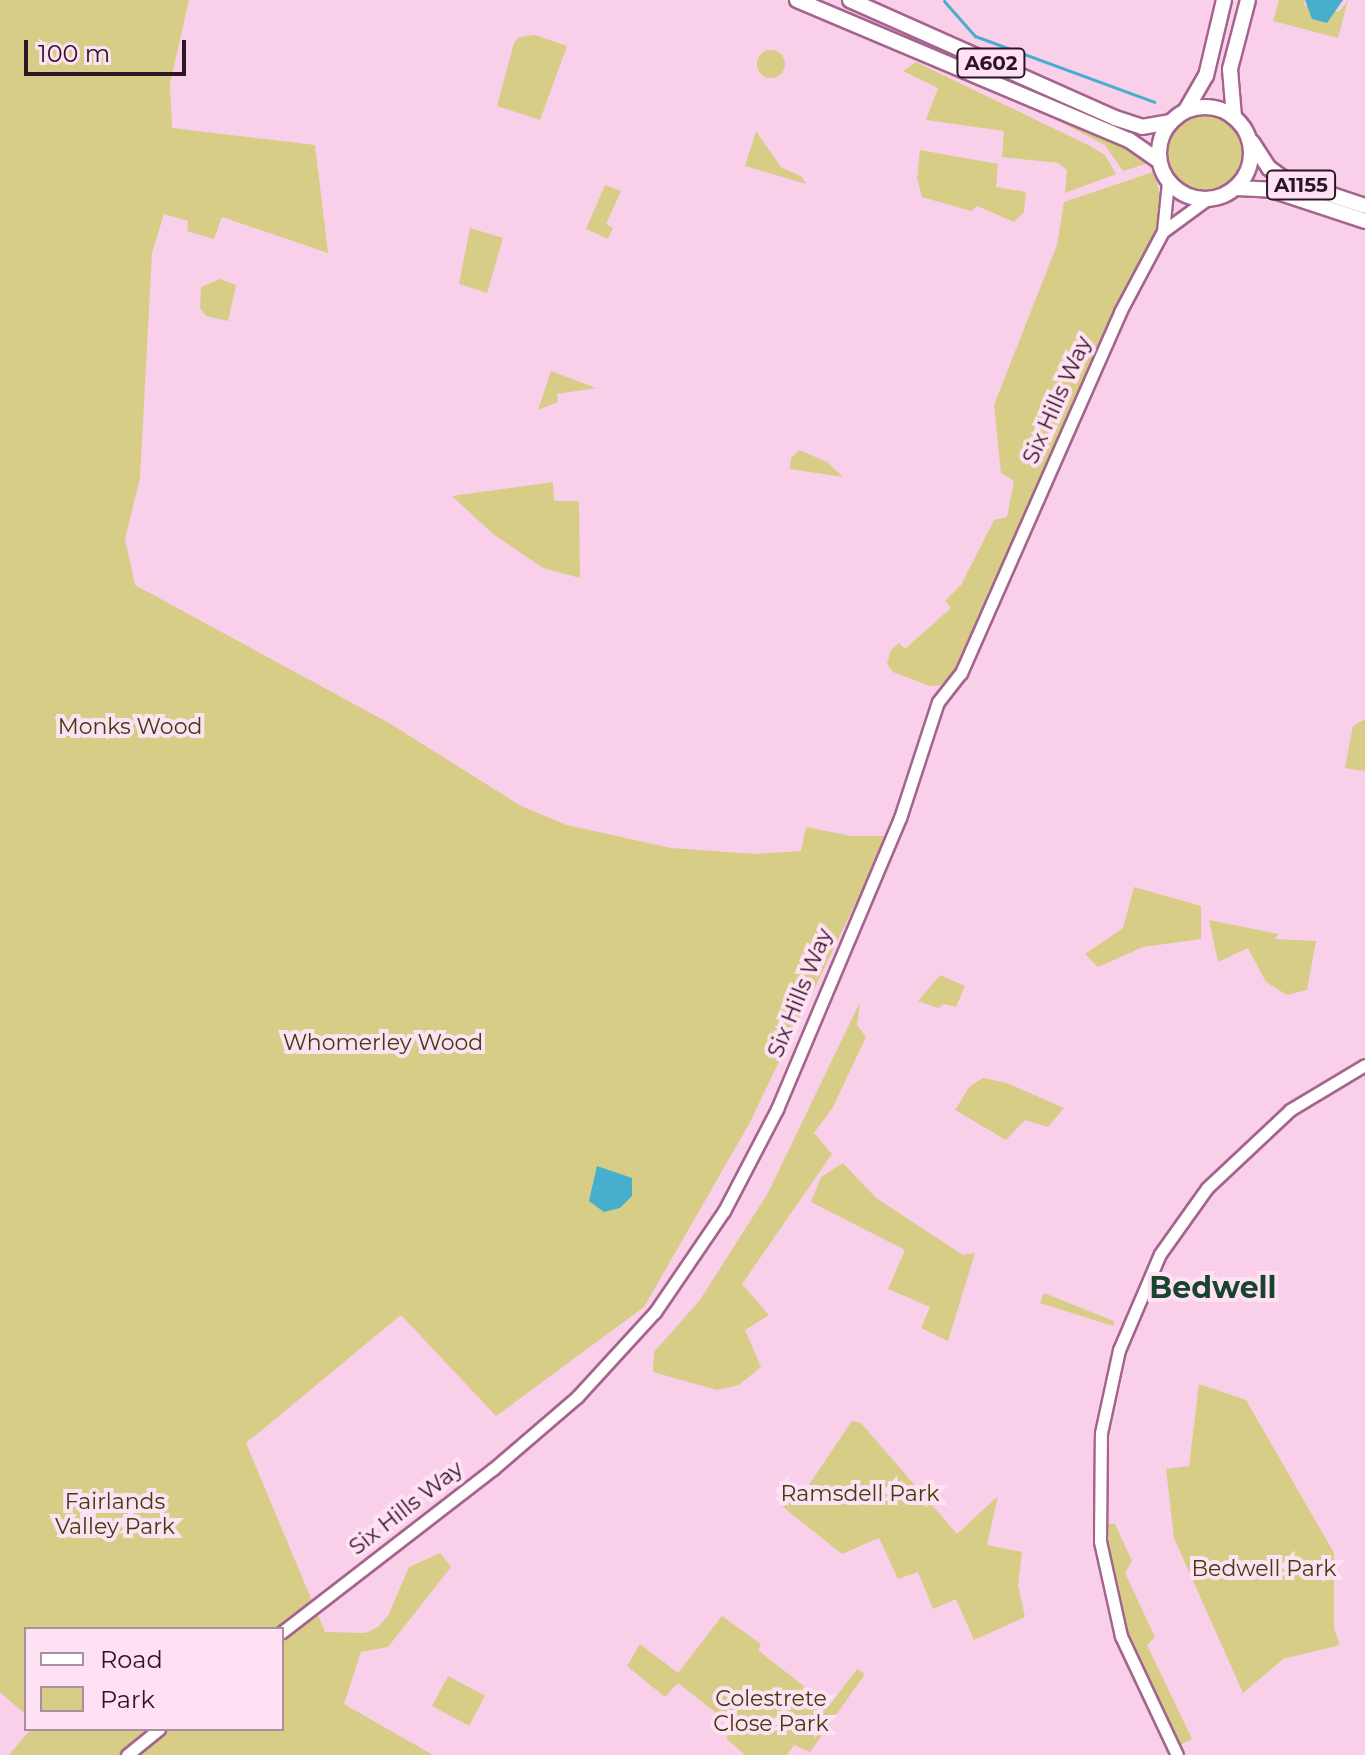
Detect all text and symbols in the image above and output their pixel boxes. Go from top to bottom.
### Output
scale bar [28,24,190,74]
text: 100 m [38,39,110,68]
road number: A602 [955,47,1027,79]
road number: A1155 [1265,169,1337,201]
street label: Six Hills Way [1017,332,1097,468]
park label: Monks Wood [58,714,202,740]
street label: Six Hills Way [762,925,838,1061]
park label: Whomerley Wood [283,1030,483,1056]
district label: Bedwell [1149,1270,1277,1306]
street label: Six Hills Way [344,1455,468,1561]
park label: Ramsdell Park [781,1481,939,1507]
park label: Fairlands Valley Park [55,1488,175,1540]
park label: Bedwell Park [1192,1556,1336,1582]
legend [24,1627,284,1731]
text: Road [100,1645,163,1674]
text: Park [100,1685,155,1714]
park label: Colestrete Close Park [713,1685,829,1736]

